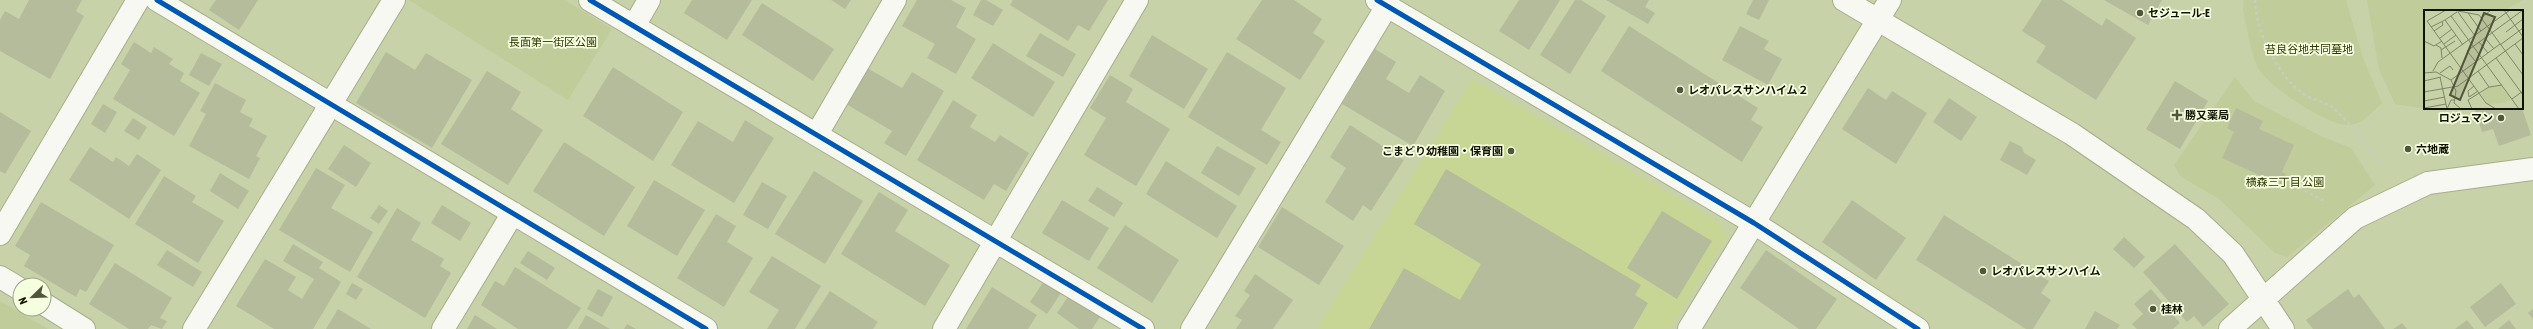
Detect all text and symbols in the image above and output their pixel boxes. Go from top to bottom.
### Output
place label: セジュール-E [2148,7,2210,19]
marker: セジュール-E [2135,8,2145,18]
inset map [2424,10,2523,109]
park label: 長面第一街区公園 [509,36,597,48]
park label: 苔良谷地共同墓地 [2265,43,2353,55]
place label: レオパレスサンハイム２ [1688,84,1809,96]
marker: レオパレスサンハイム２ [1675,85,1685,95]
place label: 勝又薬局 [2185,109,2229,121]
marker: 勝又薬局 [2172,110,2182,120]
place label: ロジュマン [2439,112,2493,124]
marker: ロジュマン [2496,113,2506,123]
place label: 六地蔵 [2416,143,2449,155]
marker: 六地蔵 [2403,144,2413,154]
place label: こまどり幼稚園・保育園 [1382,145,1503,157]
marker: こまどり幼稚園・保育園 [1506,146,1516,156]
park label: 横森三丁目 公園 [2246,176,2324,188]
place label: レオパレスサンハイム [1991,265,2101,277]
marker: レオパレスサンハイム [1978,266,1988,276]
north arrow [12,277,52,317]
text: N [16,296,30,306]
place label: 桂林 [2161,303,2183,315]
marker: 桂林 [2148,304,2158,314]

